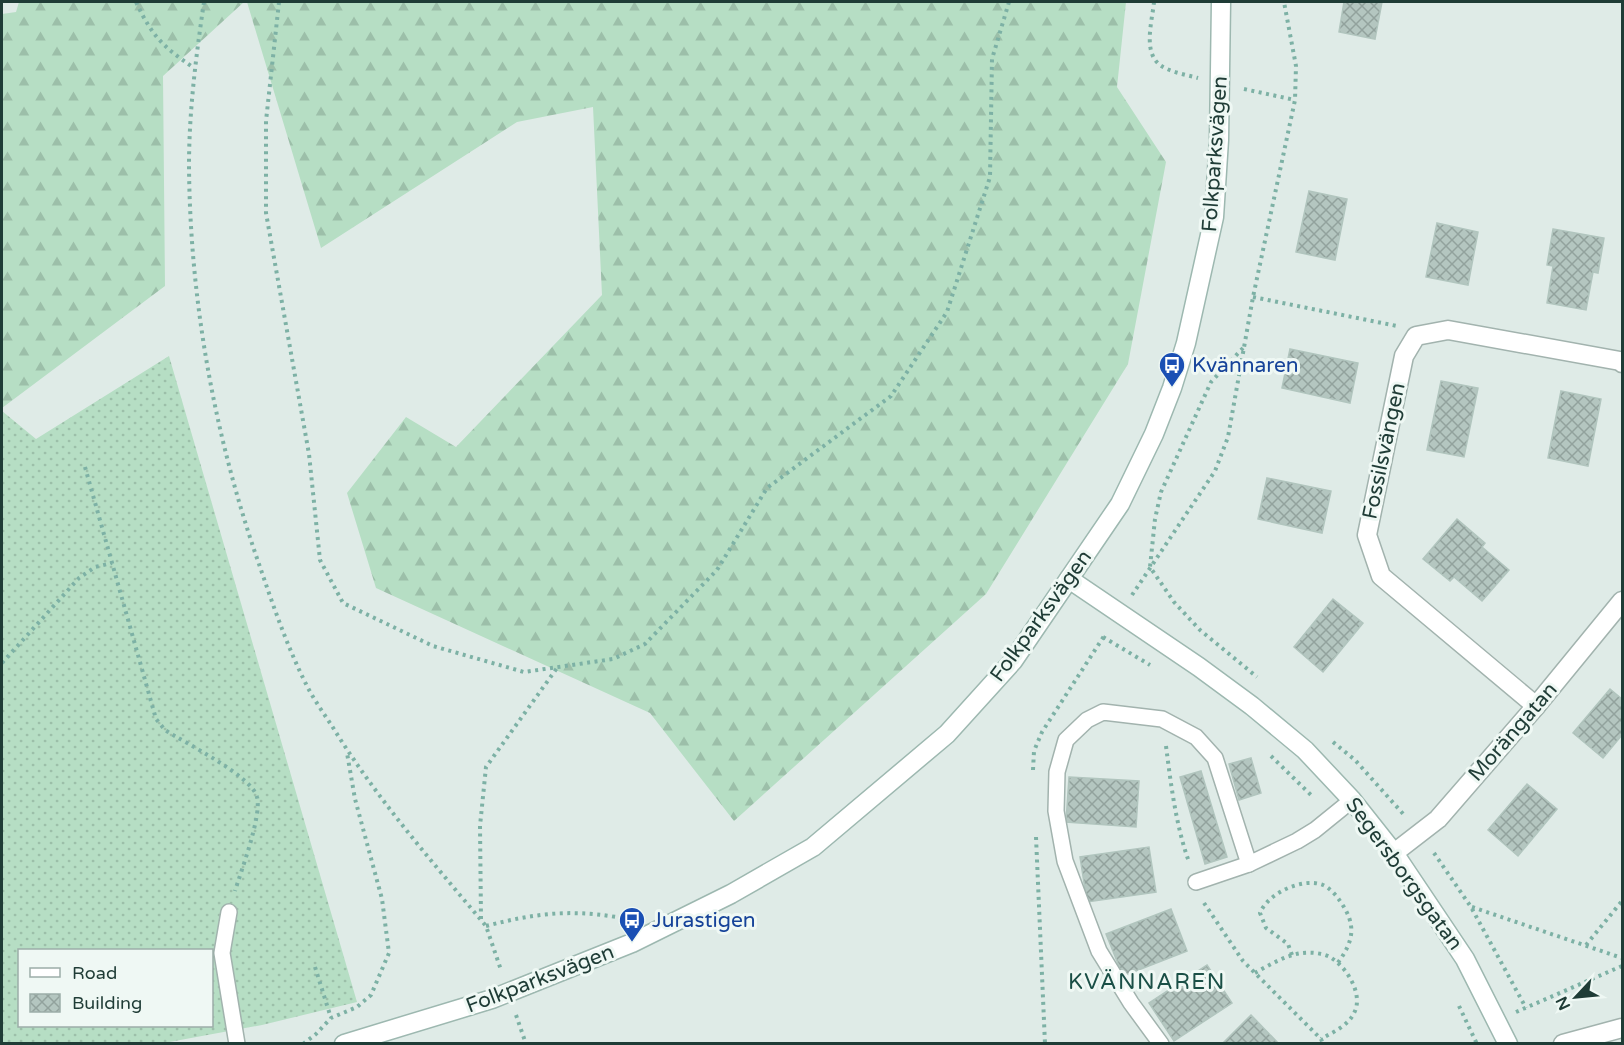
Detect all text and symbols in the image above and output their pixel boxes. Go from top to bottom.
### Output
street label: Folkparksvägen [1197,75,1233,233]
bus stop icon: Kvännaren [1157,350,1187,388]
place label: Kvännaren [1192,353,1299,378]
street label: Fossilsvängen [1357,380,1411,522]
street label: Folkparksvägen [985,545,1097,687]
street label: Morängatan [1463,677,1563,787]
street label: Segersborgsgatan [1340,793,1468,955]
bus stop icon: Jurastigen [617,905,647,943]
place label: Jurastigen [652,908,756,933]
street label: Folkparksvägen [462,939,618,1019]
legend [18,949,213,1027]
text: Road [72,962,117,984]
north arrow [1546,967,1606,1027]
district label: KVÄNNAREN [1068,969,1226,995]
text: Building [72,992,142,1014]
text: N [1552,993,1575,1013]

